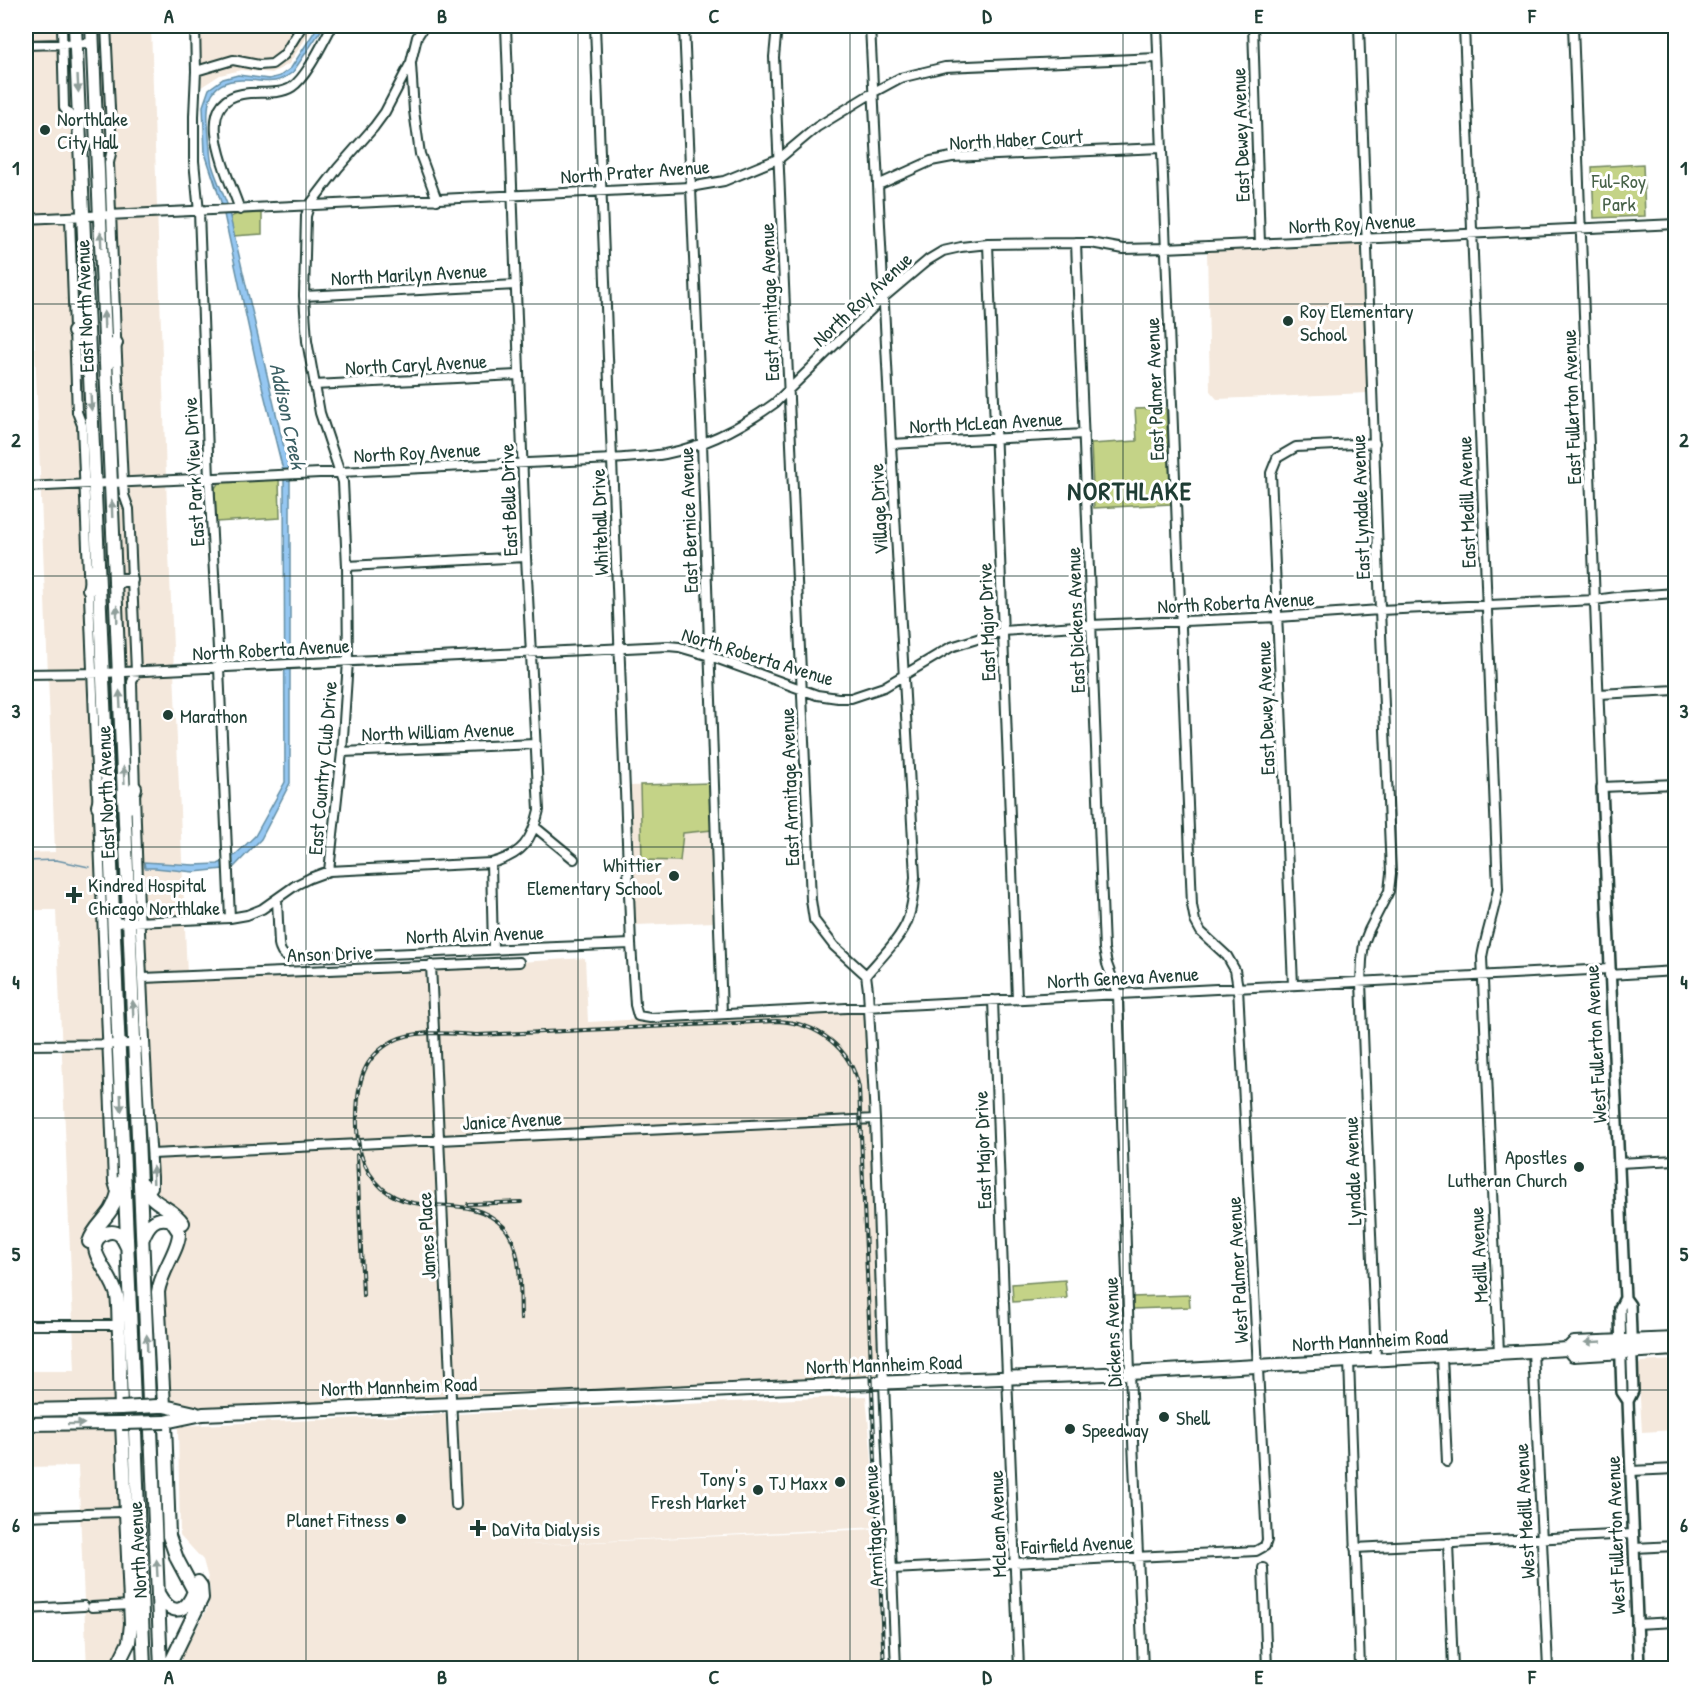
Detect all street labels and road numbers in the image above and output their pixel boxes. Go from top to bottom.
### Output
street label: East Dewey Avenue [1224,67,1256,203]
street label: North Haber Court [949,122,1085,156]
street label: North Prater Avenue [560,152,710,190]
street label: North Roy Avenue [1288,206,1416,240]
street label: East Armitage Avenue [753,222,785,382]
street label: East North Avenue [68,239,100,373]
street label: North Roy Avenue [806,246,918,352]
street label: North Marilyn Avenue [330,256,488,292]
street label: East Palmer Avenue [1138,317,1170,461]
street label: East Fullerton Avenue [1555,329,1587,485]
street label: North Caryl Avenue [344,347,488,381]
street label: East Park View Drive [176,397,210,547]
street label: North McLean Avenue [909,404,1063,439]
street label: East Lyndale Avenue [1344,434,1376,580]
street label: North Roy Avenue [353,435,481,469]
street label: East Medill Avenue [1450,436,1482,568]
street label: East Belle Drive [493,443,523,557]
street label: East Bernice Avenue [672,446,704,594]
street label: Village Drive [862,463,894,555]
street label: Whitehall Drive [584,468,614,576]
street label: East Dickens Avenue [1059,547,1091,693]
street label: East Major Drive [970,562,1002,682]
street label: North Roberta Avenue [1157,584,1315,620]
street label: North Roberta Avenue [679,620,837,692]
street label: North Roberta Avenue [192,631,350,667]
street label: East Dewey Avenue [1249,640,1281,776]
street label: East Country Club Drive [301,680,343,856]
street label: East Armitage Avenue [773,707,805,867]
street label: North William Avenue [361,715,515,747]
street label: East North Avenue [89,725,121,859]
street label: North Alvin Avenue [405,918,545,950]
street label: Anson Drive [287,938,373,968]
street label: North Geneva Avenue [1046,960,1200,994]
street label: West Fullerton Avenue [1577,964,1613,1124]
street label: East Major Drive [966,1090,998,1210]
street label: Janice Avenue [461,1104,563,1136]
street label: Lyndale Avenue [1337,1116,1367,1226]
street label: James Place [410,1192,442,1280]
street label: West Palmer Avenue [1220,1196,1254,1344]
street label: Medill Avenue [1462,1206,1494,1304]
street label: Dickens Avenue [1097,1276,1127,1387]
street label: North Mannheim Road [1291,1322,1449,1358]
street label: North Mannheim Road [806,1348,963,1380]
street label: North Mannheim Road [321,1370,478,1402]
street label: West Medill Avenue [1507,1443,1541,1579]
street label: West Fullerton Avenue [1599,1455,1631,1615]
street label: Armitage Avenue [856,1464,890,1588]
street label: McLean Avenue [982,1470,1012,1578]
street label: North Avenue [121,1501,153,1599]
street label: Fairfield Avenue [1019,1528,1134,1560]

